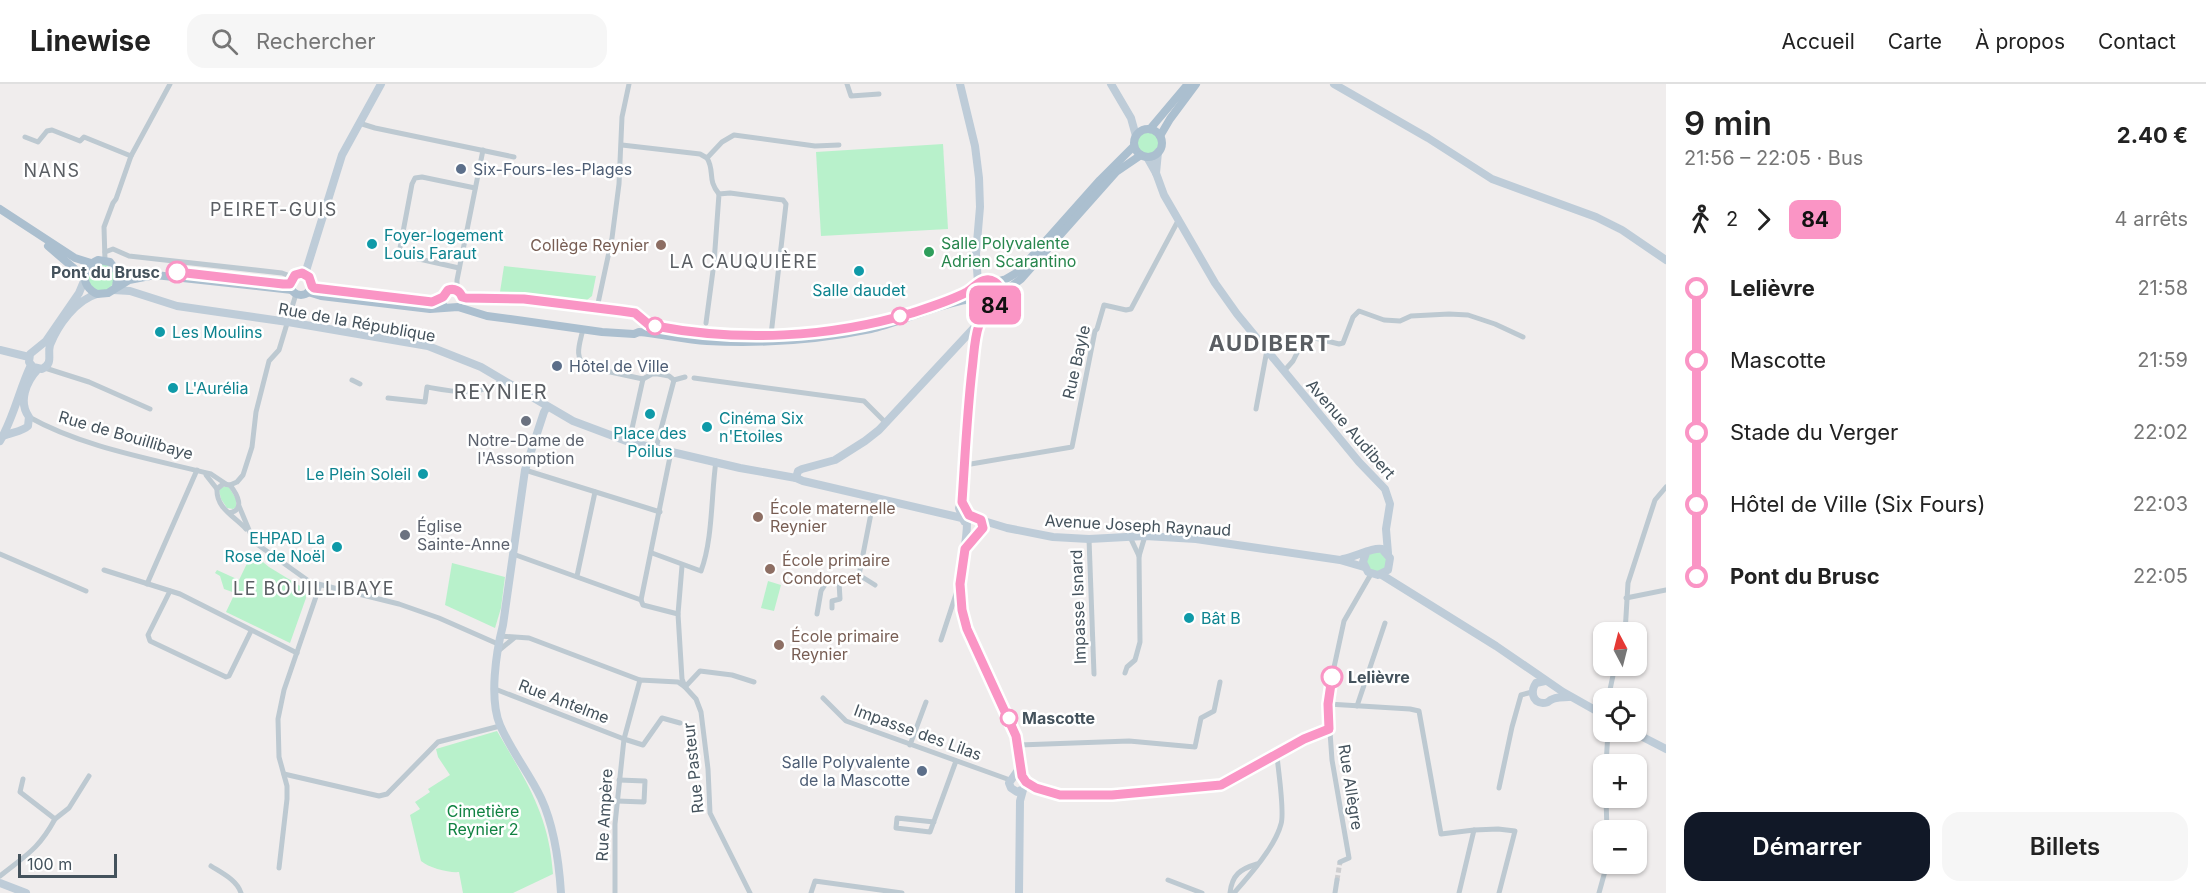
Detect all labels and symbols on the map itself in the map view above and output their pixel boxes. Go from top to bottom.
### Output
place label: Six-Fours-les-Plages [473,159,632,179]
district label: NANS [23,160,81,181]
marker: Six-Fours-les-Plages [454,162,468,176]
district label: PEIRET-GUIS [210,199,338,220]
place label: Foyer-logement Louis Faraut [384,225,504,263]
place label: Salle Polyvalente Adrien Scarantino [941,233,1076,271]
place label: Collège Reynier [530,235,649,255]
marker: Foyer-logement Louis Faraut [365,237,379,251]
marker: Collège Reynier [654,238,668,252]
marker: Salle Polyvalente Adrien Scarantino [922,245,936,259]
district label: LA CAUQUIÈRE [669,250,819,272]
marker: Pont du Brusc [166,261,188,283]
place label: Pont du Brusc [51,262,160,282]
marker: Salle daudet [852,264,866,278]
place label: Salle daudet [812,280,906,300]
line badge: 84 [968,286,1022,324]
street label: Rue de la République [277,298,437,346]
unlabelled marker [891,307,909,325]
unlabelled marker [646,317,664,335]
place label: Les Moulins [172,322,262,342]
street label: Rue Bayle [1058,323,1094,401]
marker: Les Moulins [153,325,167,339]
district label: AUDIBERT [1208,330,1332,356]
place label: Hôtel de Ville [569,356,669,376]
marker: Hôtel de Ville [550,359,564,373]
street label: Avenue Audibert [1302,375,1400,483]
place label: L'Aurélia [185,378,248,398]
district label: REYNIER [454,380,548,404]
marker: L'Aurélia [166,381,180,395]
street label: Rue de Bouillibaye [56,406,196,464]
marker: Place des Poilus [643,407,657,421]
place label: Cinéma Six n'Etoiles [719,408,804,446]
marker: Notre-Dame de l'Assomption [519,414,533,428]
marker: Cinéma Six n'Etoiles [700,420,714,434]
place label: Place des Poilus [613,423,687,461]
place label: Notre-Dame de l'Assomption [468,430,584,468]
place label: Le Plein Soleil [306,464,411,484]
marker: Le Plein Soleil [416,467,430,481]
place label: École maternelle Reynier [770,498,896,536]
marker: École maternelle Reynier [751,510,765,524]
street label: Avenue Joseph Raynaud [1044,510,1232,540]
place label: Église Sainte-Anne [417,516,510,554]
place label: EHPAD La Rose de Noël [225,528,325,566]
marker: Église Sainte-Anne [398,528,412,542]
marker: EHPAD La Rose de Noël [330,540,344,554]
street label: Impasse Isnard [1066,549,1090,665]
place label: École primaire Condorcet [782,550,890,588]
marker: École primaire Condorcet [763,562,777,576]
district label: LE BOUILLIBAYE [233,578,395,599]
place label: Bât B [1201,608,1241,628]
marker: Bât B [1182,611,1196,625]
north arrow [1593,622,1647,676]
place label: École primaire Reynier [791,626,899,664]
marker: École primaire Reynier [772,638,786,652]
marker: Lelièvre [1321,666,1343,688]
place label: Lelièvre [1348,667,1410,687]
street label: Rue Antelme [516,675,612,727]
street label: Impasse des Lilas [851,700,985,764]
place label: Mascotte [1022,708,1095,728]
marker: Mascotte [1000,709,1018,727]
street label: Rue Pasteur [678,722,708,814]
street label: Rue Allègre [1334,743,1368,831]
place label: Salle Polyvalente de la Mascotte [782,752,910,790]
marker: Salle Polyvalente de la Mascotte [915,764,929,778]
street label: Rue Ampère [592,768,616,862]
park label: Cimetière Reynier 2 [447,801,519,839]
scale bar [18,851,117,878]

